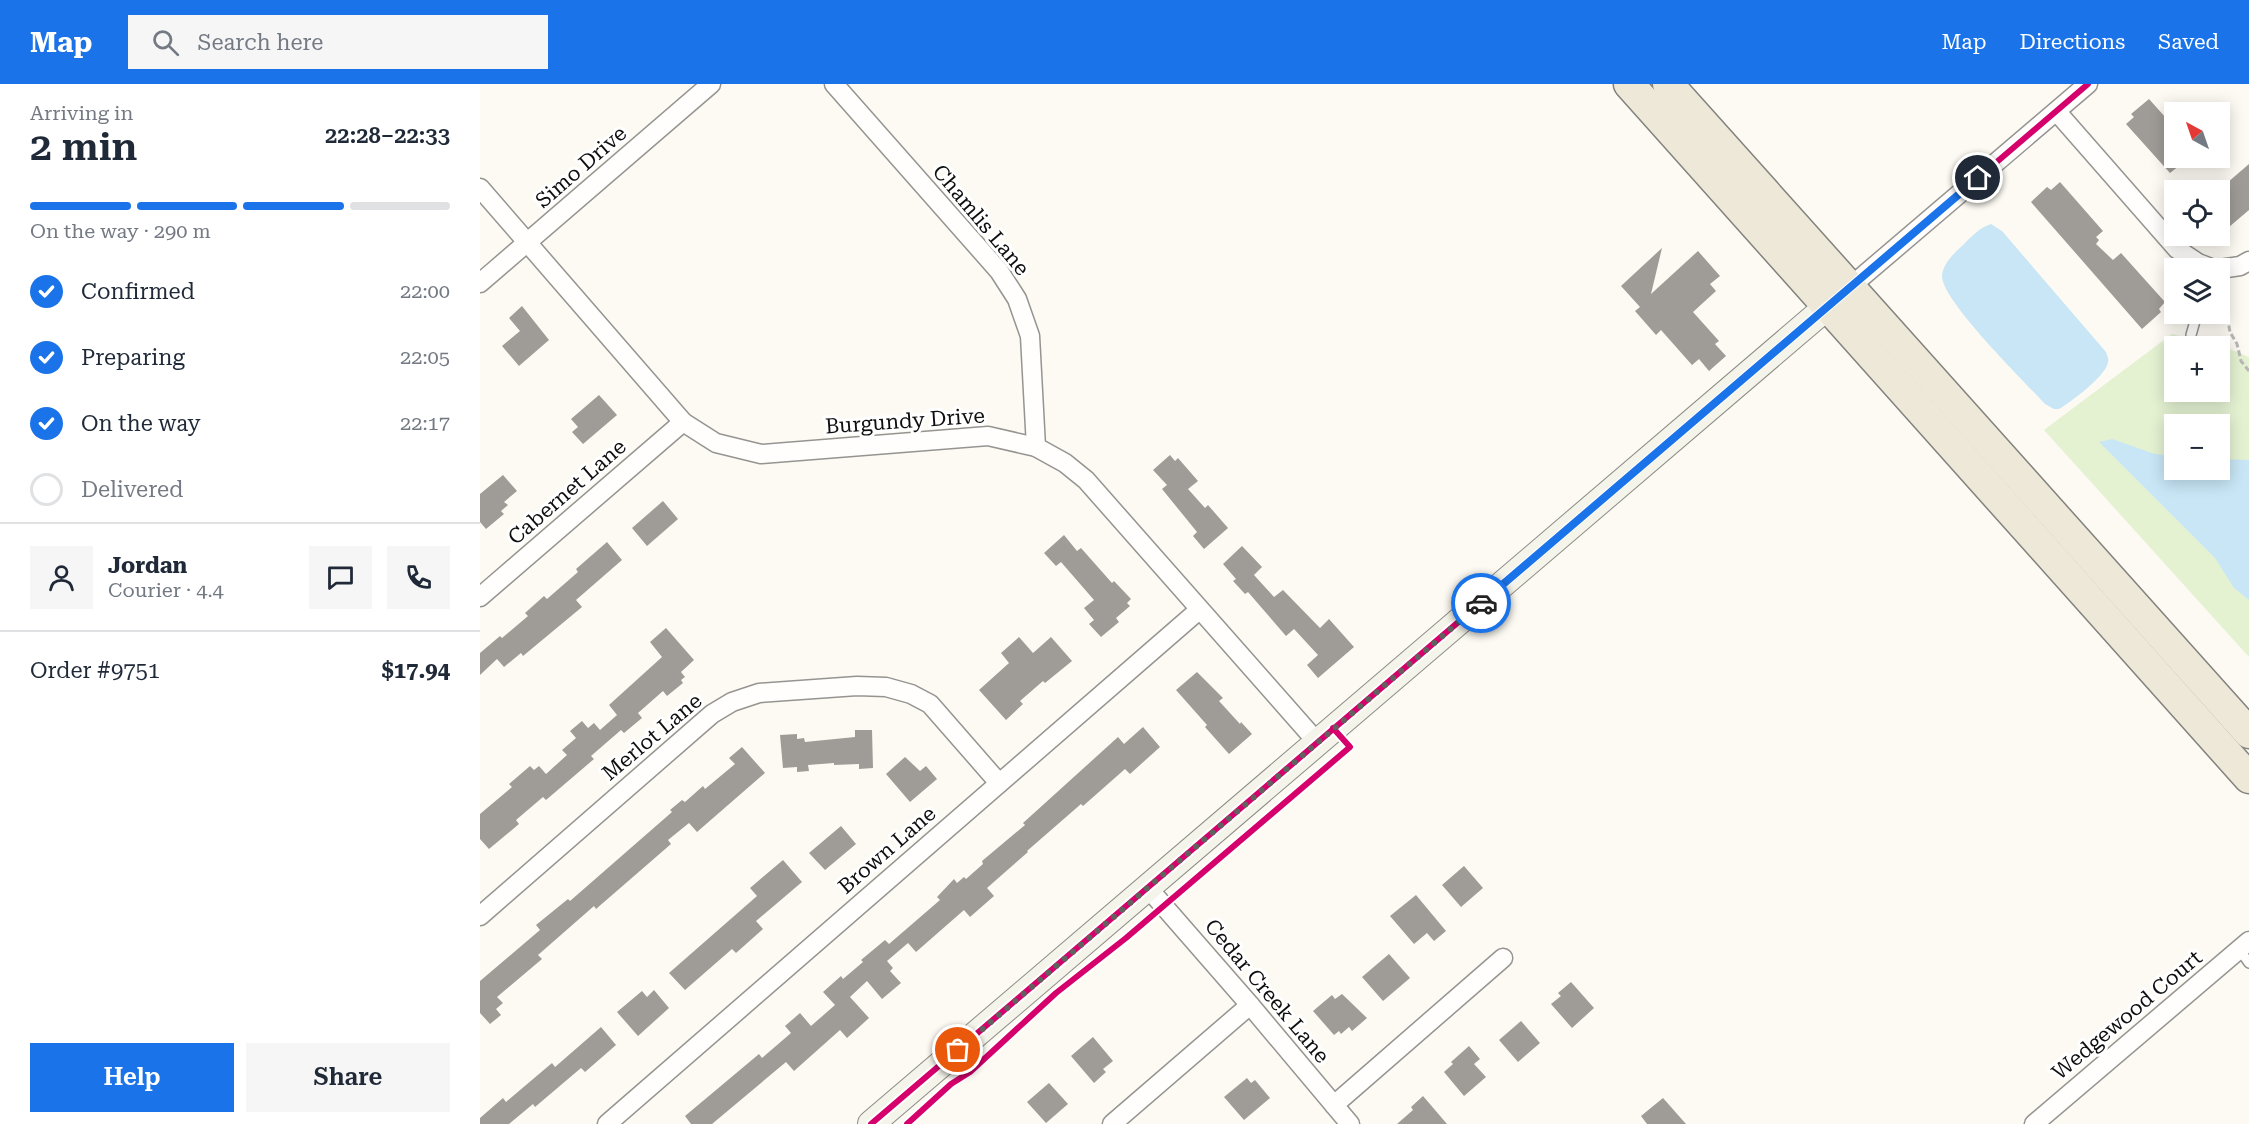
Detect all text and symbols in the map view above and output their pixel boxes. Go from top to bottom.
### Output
search box [128,15,548,69]
text: Map [30,26,92,59]
icon: search [149,26,182,59]
text: Search here [197,30,323,55]
text: Map [1942,30,1986,54]
text: Directions [2019,30,2125,54]
text: Saved [2158,30,2219,54]
text: Arriving in [30,101,133,125]
north arrow [2164,102,2230,168]
map controls [2164,102,2230,480]
street label: Simo Drive [531,121,631,213]
text: 22:28–22:33 [325,123,450,148]
text: 2 min [30,124,137,170]
pin [1952,152,2003,203]
street label: Chamlis Lane [928,160,1034,280]
icon: home [1961,161,1994,194]
button: locate [2164,180,2230,246]
text: On the way · 290 m [30,219,211,243]
button: layers [2164,258,2230,324]
icon: check [30,275,63,308]
text: Confirmed [81,279,195,304]
text: 22:00 [400,279,450,303]
button: + [2164,336,2230,402]
icon: check [30,341,63,374]
text: Preparing [81,345,185,370]
text: 22:05 [400,345,450,369]
street label: Burgundy Drive [824,403,986,439]
icon: check [30,407,63,440]
text: On the way [81,411,201,436]
text: 22:17 [400,411,450,435]
button: − [2164,414,2230,480]
street label: Cabernet Lane [503,434,631,550]
text: Delivered [81,477,183,502]
button: person [30,546,93,609]
button: chat [309,546,372,609]
button: phone [387,546,450,609]
text: Jordan [108,553,187,578]
courier [1451,573,1511,633]
text: Courier · 4.4 [108,578,224,602]
icon: car [1465,587,1498,620]
text: Order #9751 [30,658,160,683]
text: $17.94 [381,658,450,683]
street label: Merlot Lane [597,689,707,785]
street label: Brown Lane [834,801,940,899]
street label: Cedar Creek Lane [1200,914,1334,1068]
street label: Wedgewood Court [2047,945,2207,1085]
pin [932,1024,983,1075]
icon: bag [941,1033,974,1066]
button: Help [30,1043,234,1112]
button: Share [246,1043,450,1112]

